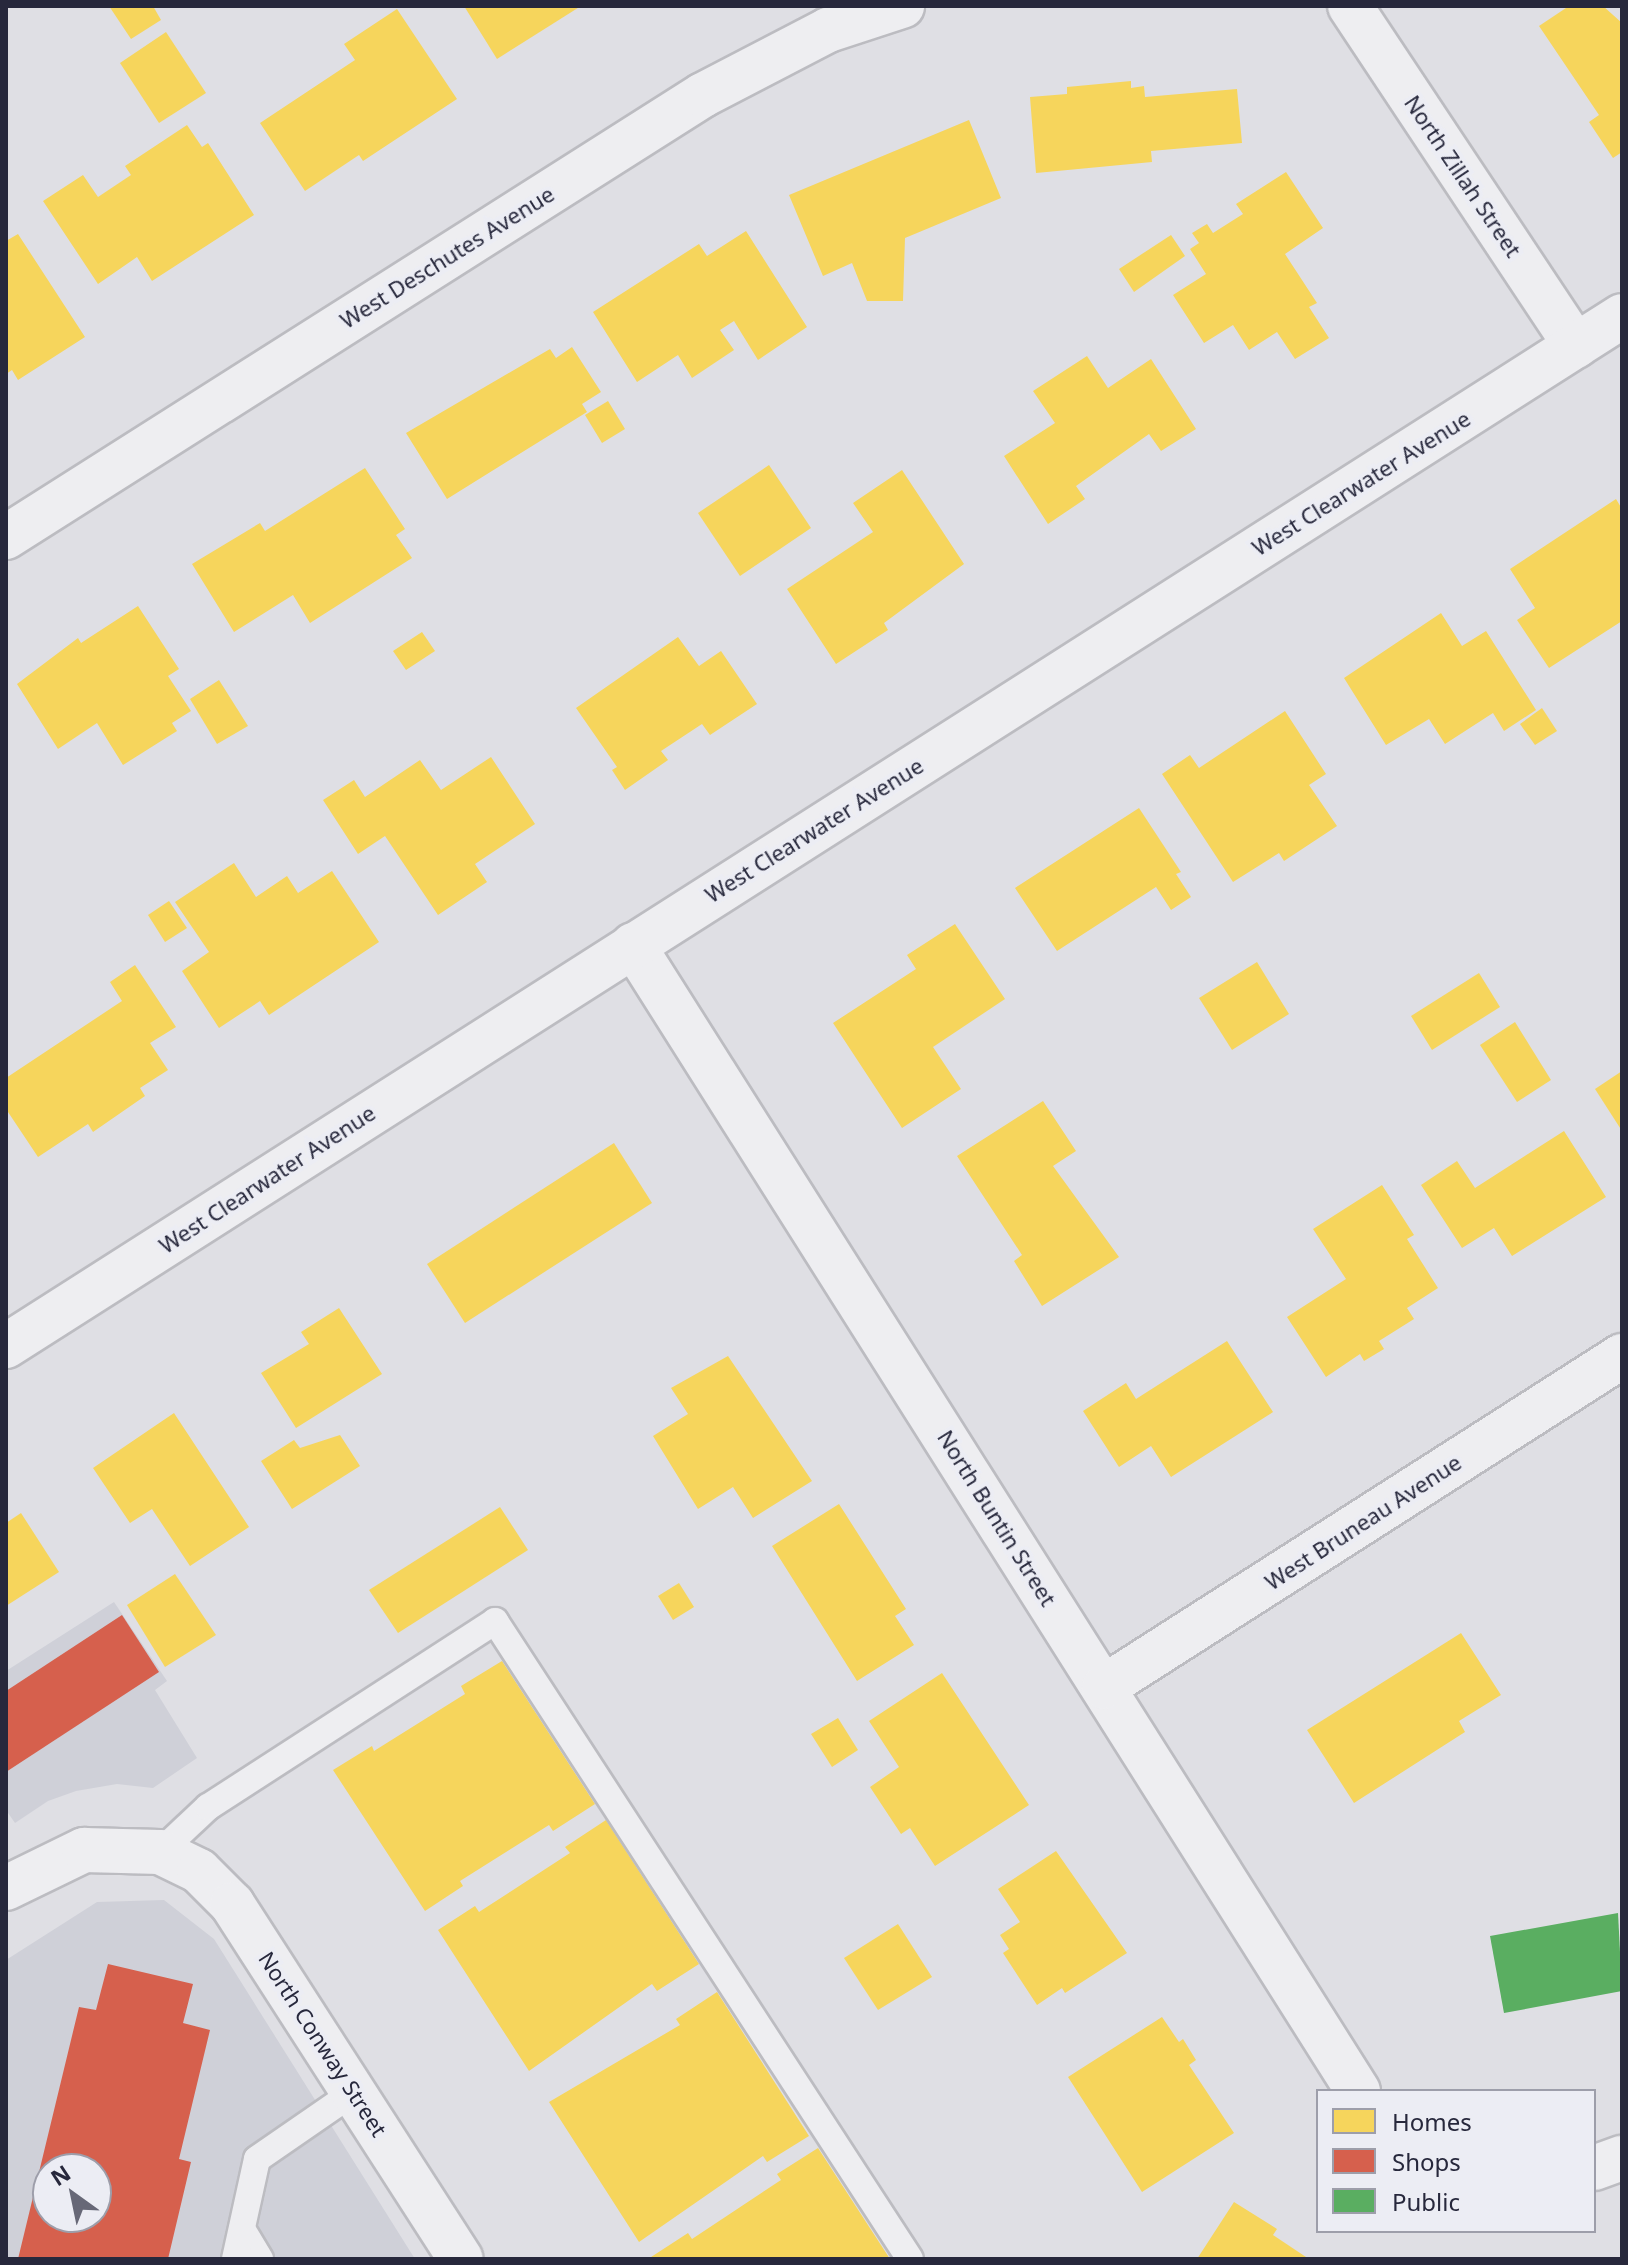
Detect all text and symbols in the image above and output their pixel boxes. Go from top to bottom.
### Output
street label: North Zillah Street [1399,90,1527,262]
street label: West Deschutes Avenue [335,180,559,334]
street label: West Clearwater Avenue [1247,405,1475,561]
street label: West Clearwater Avenue [700,752,928,908]
street label: West Clearwater Avenue [154,1099,380,1259]
street label: North Buntin Street [932,1425,1062,1611]
street label: West Bruneau Avenue [1260,1449,1466,1595]
street label: North Conway Street [253,1947,393,2141]
legend [1316,2089,1596,2233]
text: Homes [1392,2105,1472,2138]
text: Shops [1392,2145,1461,2178]
north arrow [32,2153,112,2233]
text: N [44,2157,76,2192]
text: Public [1392,2185,1460,2218]

